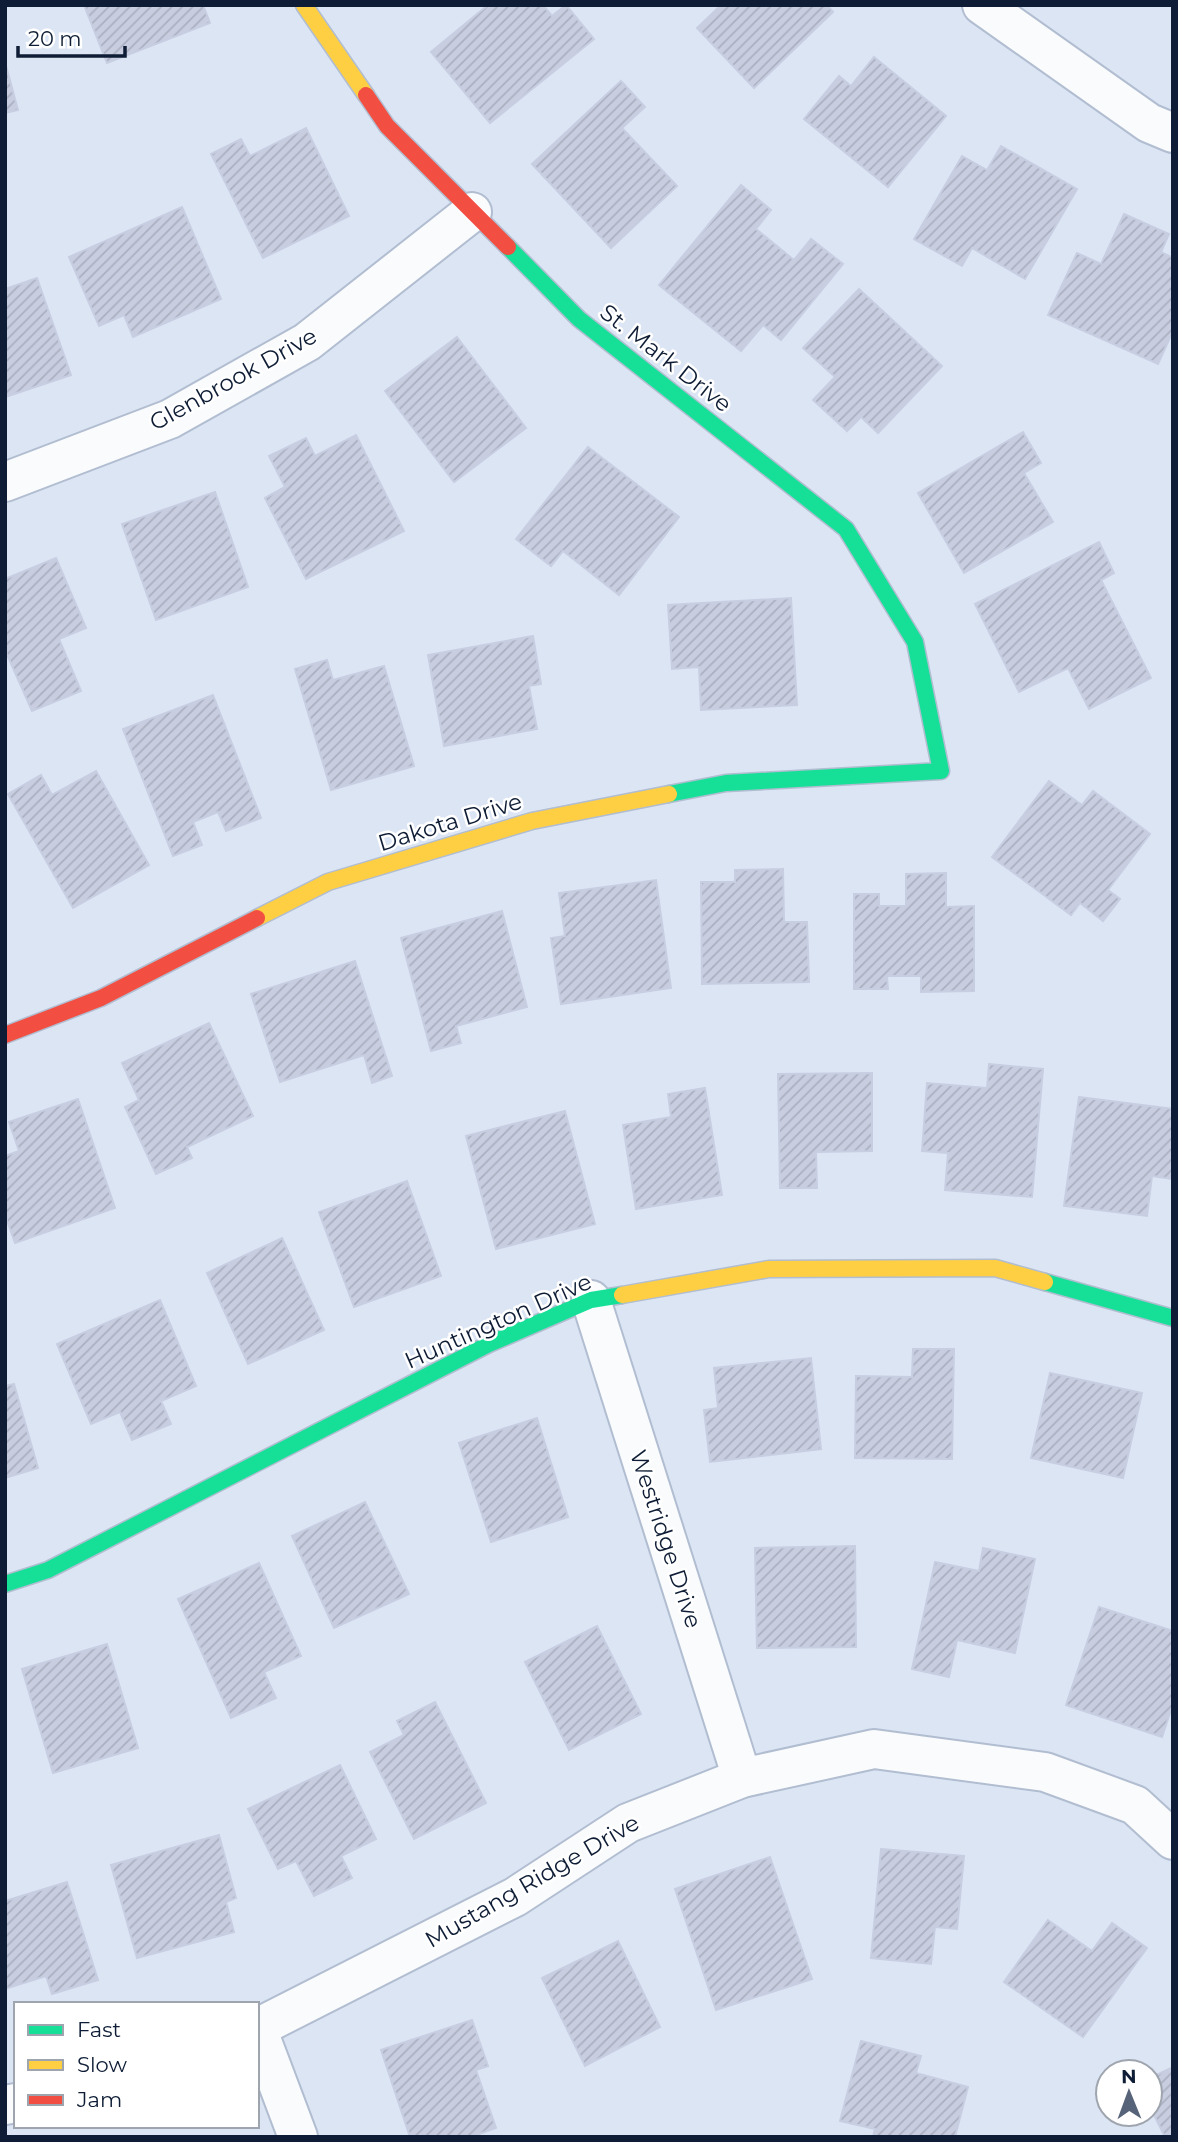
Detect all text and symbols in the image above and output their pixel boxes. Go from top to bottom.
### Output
scale bar [18,14,124,58]
text: 20 m [28,26,82,51]
street label: St. Mark Drive [595,298,737,418]
street label: Glenbrook Drive [145,321,321,437]
street label: Dakota Drive [375,787,525,857]
street label: Huntington Drive [400,1267,596,1375]
street label: Westridge Drive [624,1446,708,1632]
street label: Mustang Ridge Drive [420,1808,644,1954]
legend [14,2002,259,2128]
text: Fast [77,2017,121,2042]
text: Slow [77,2052,127,2077]
north arrow [1094,2058,1164,2128]
text: N [1121,2065,1137,2088]
text: Jam [76,2087,122,2112]

